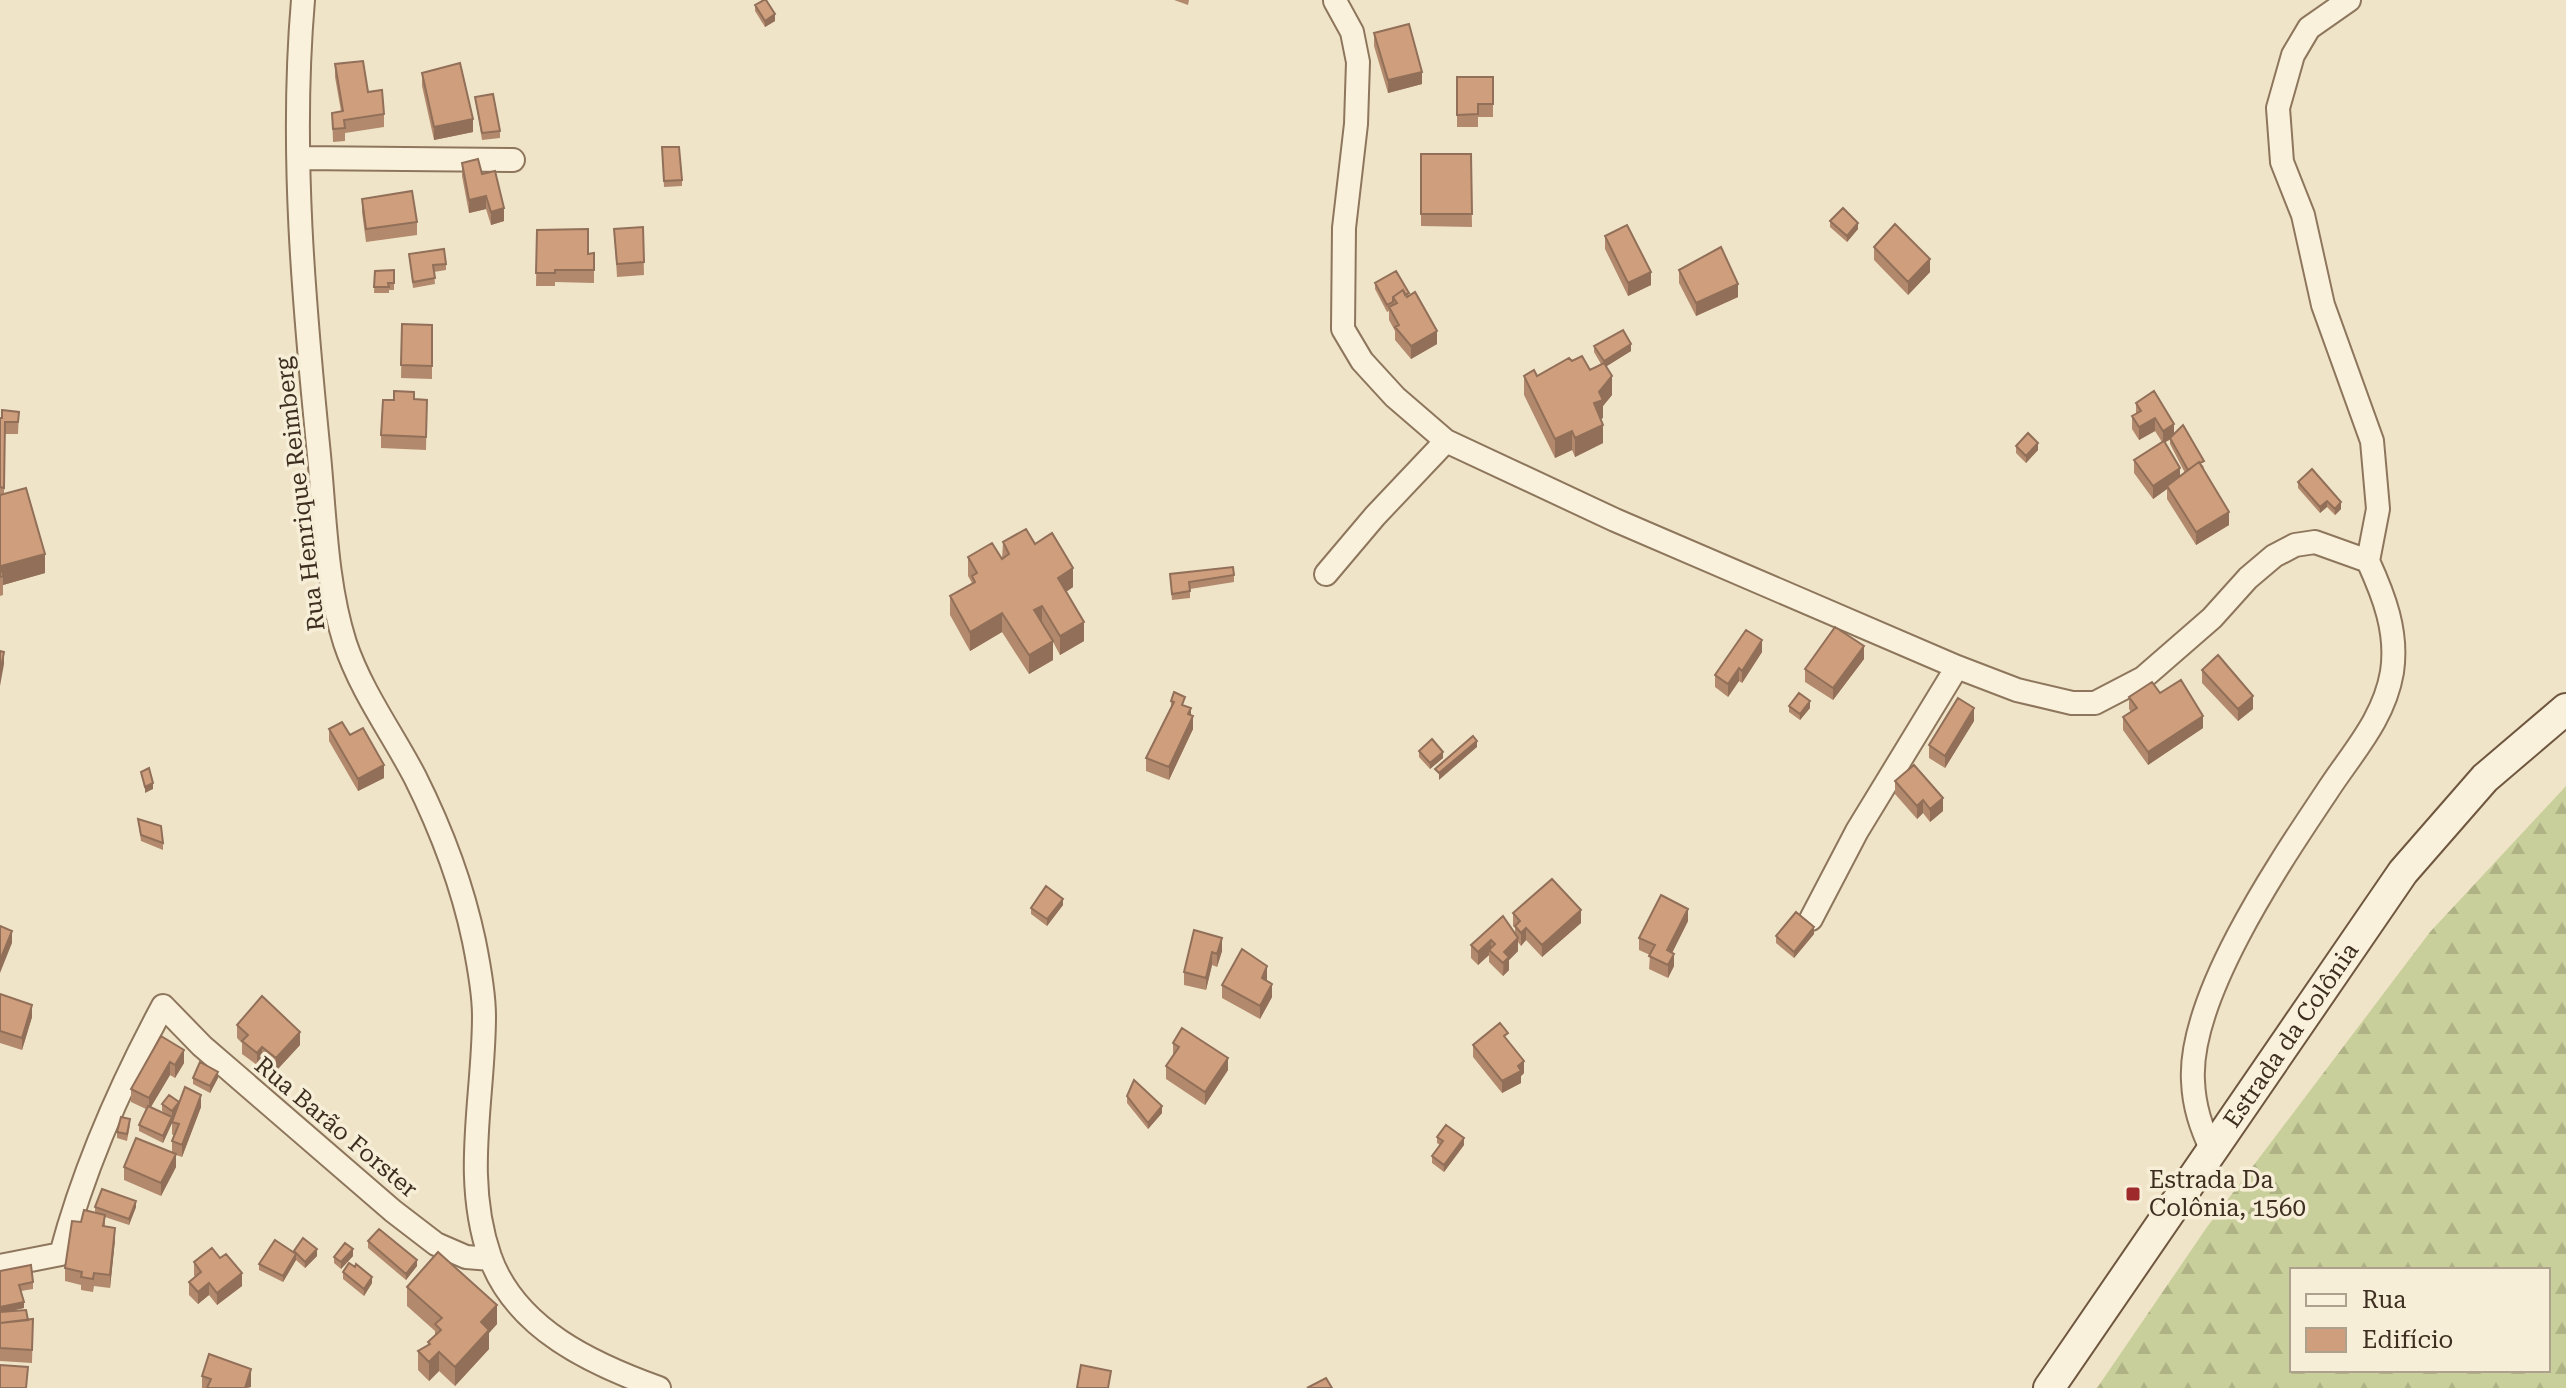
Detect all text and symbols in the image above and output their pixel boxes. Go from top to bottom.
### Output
street label: Rua Henrique Reimberg [269,355,331,633]
street label: Estrada da Colônia [2218,937,2364,1133]
street label: Rua Barão Forster [249,1051,423,1203]
place label: Estrada Da Colônia, 1560 [2149,1166,2306,1222]
marker: Estrada Da Colônia, 1560 [2124,1185,2142,1203]
legend [2290,1268,2550,1372]
text: Rua [2362,1286,2406,1314]
text: Edifício [2362,1326,2453,1354]

